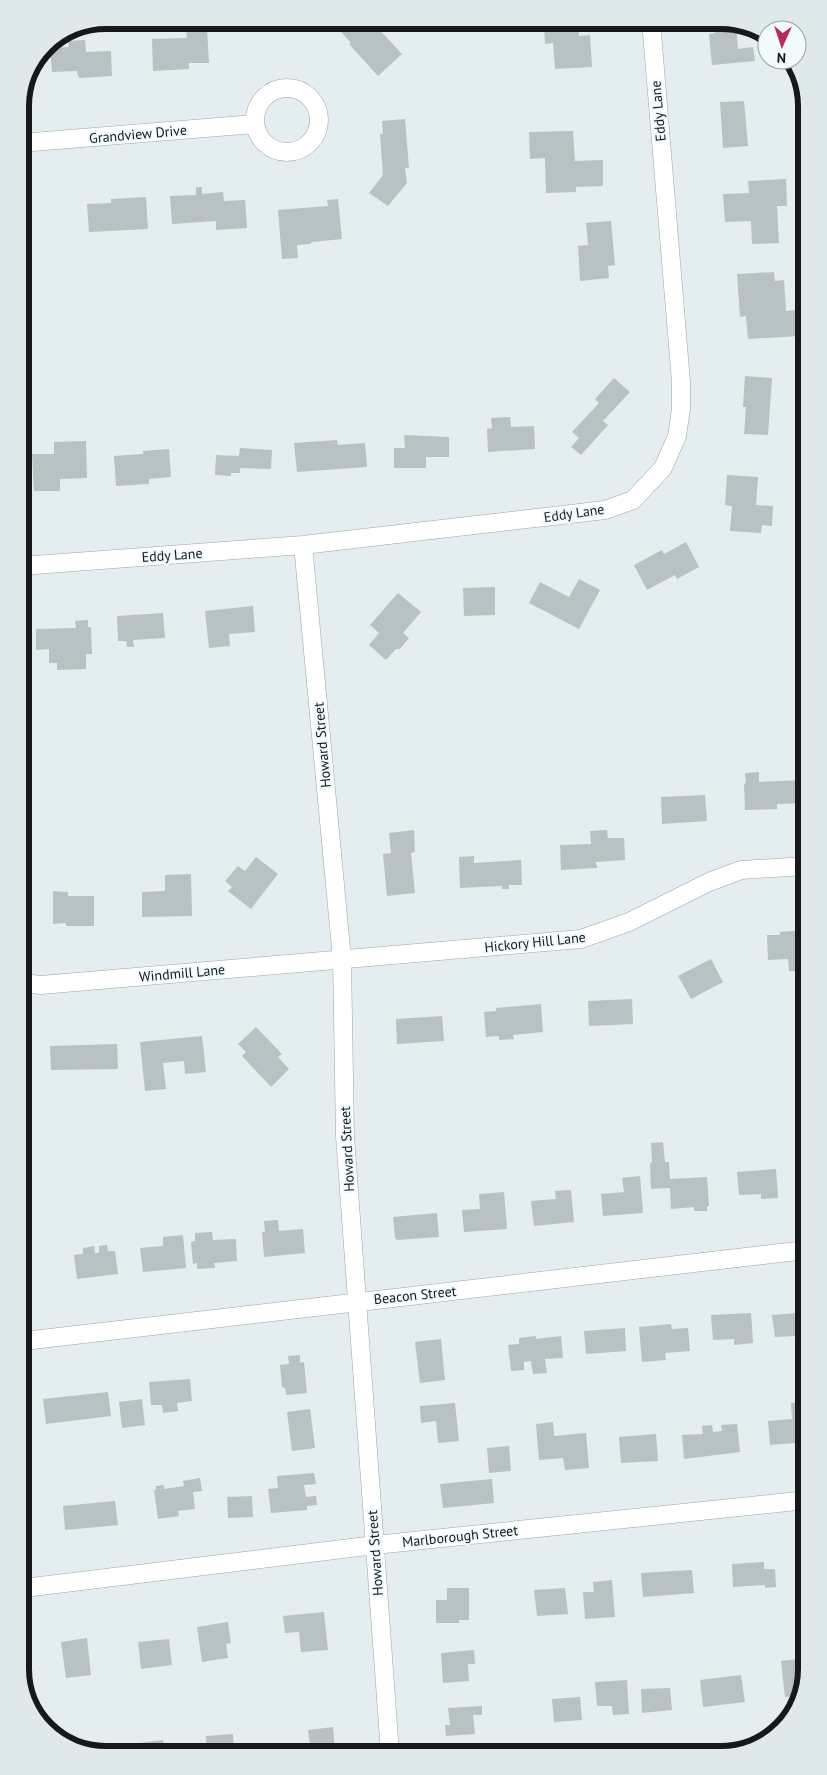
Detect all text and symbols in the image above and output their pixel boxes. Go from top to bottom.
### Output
north arrow [757,20,807,70]
text: N [776,49,786,67]
street label: Eddy Lane [646,80,670,142]
street label: Grandview Drive [88,121,188,147]
street label: Eddy Lane [543,500,605,526]
street label: Eddy Lane [141,544,203,566]
street label: Howard Street [309,701,335,789]
street label: Hickory Hill Lane [483,928,587,956]
street label: Windmill Lane [138,960,226,986]
street label: Howard Street [336,1105,358,1192]
street label: Beacon Street [373,1282,457,1308]
street label: Howard Street [363,1509,387,1596]
street label: Marlborough Street [401,1521,519,1551]

